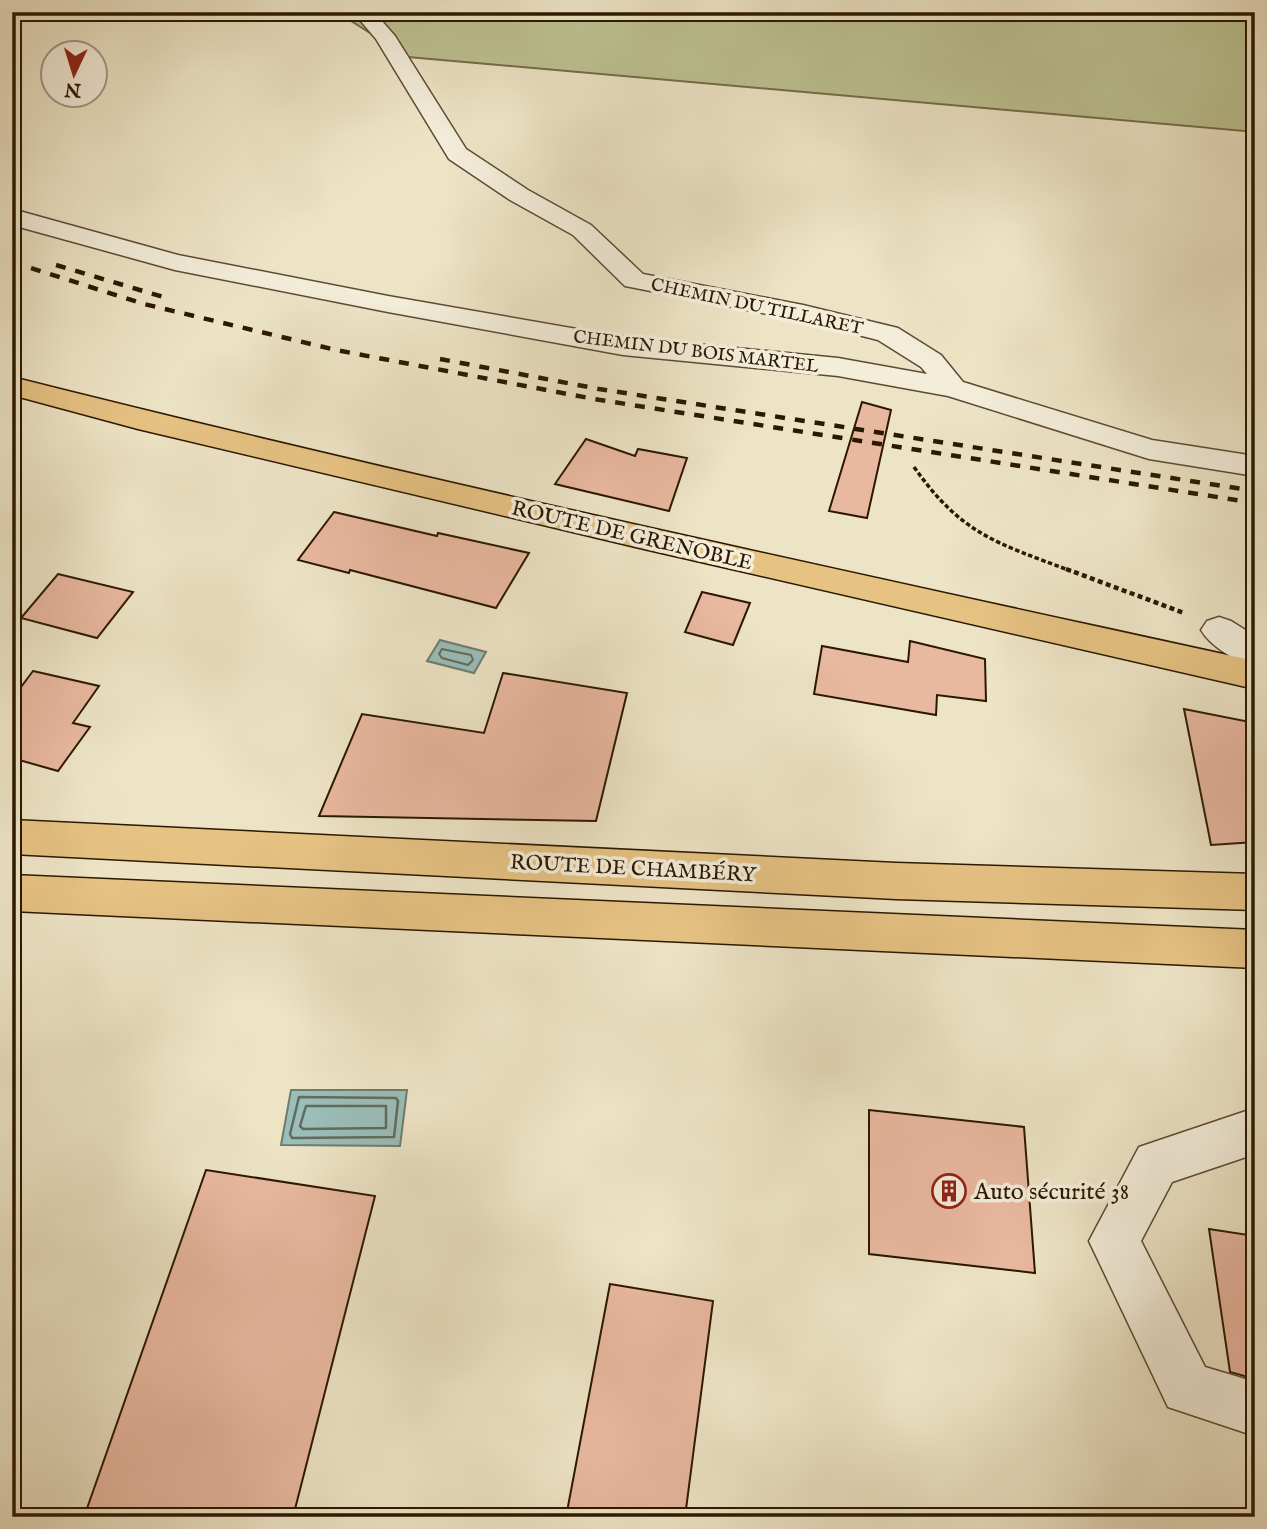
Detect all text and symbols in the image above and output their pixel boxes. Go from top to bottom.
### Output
north arrow [38,38,108,108]
text: N [63,76,83,102]
street label: CHEMIN DU TILLARET [649,274,865,341]
street label: CHEMIN DU BOIS MARTEL [572,326,820,379]
street label: ROUTE DE GRENOBLE [509,496,755,577]
street label: ROUTE DE CHAMBÉRY [509,849,758,890]
building icon: Auto sécurité 38 [930,1172,968,1210]
place label: Auto sécurité 38 [973,1177,1129,1208]

